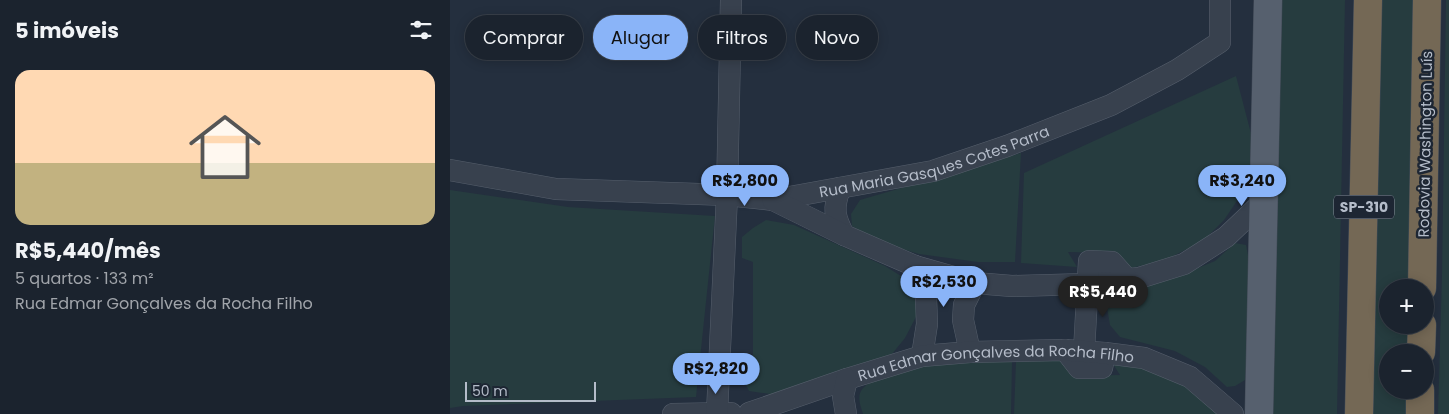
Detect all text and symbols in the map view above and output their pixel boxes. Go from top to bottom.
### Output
chip: Comprar [465,15,583,60]
chip: Alugar [593,15,688,60]
chip: Filtros [698,15,786,60]
chip: Novo [796,15,878,60]
text: 5 imóveis [15,16,119,45]
icon: filters [407,16,435,44]
street label: Rodovia Washington Luís [1413,50,1437,237]
icon: home [180,102,270,192]
street label: Rua Maria Gasques Cotes Parra [817,120,1052,202]
pin: R$2,800 [699,164,791,207]
pin: R$3,240 [1196,164,1288,207]
text: R$2,800 [712,169,778,192]
text: R$3,240 [1209,169,1275,192]
road number: SP-310 [1334,196,1394,218]
text: R$5,440/mês [15,236,161,265]
pin: R$2,530 [898,266,990,308]
text: 5 quartos · 133 m² [15,267,154,290]
text: R$2,530 [911,270,977,293]
pin: R$5,440 [1057,276,1149,318]
map controls [1379,279,1434,399]
button: + [1379,279,1434,334]
text: R$5,440 [1069,280,1137,303]
text: Rua Edmar Gonçalves da Rocha Filho [15,292,313,315]
street label: Rua Edmar Gonçalves da Rocha Filho [855,339,1135,386]
button: − [1379,344,1434,399]
pin: R$2,820 [670,352,762,395]
text: R$2,820 [684,357,748,380]
scale bar [465,379,596,402]
text: 50 m [472,381,508,401]

